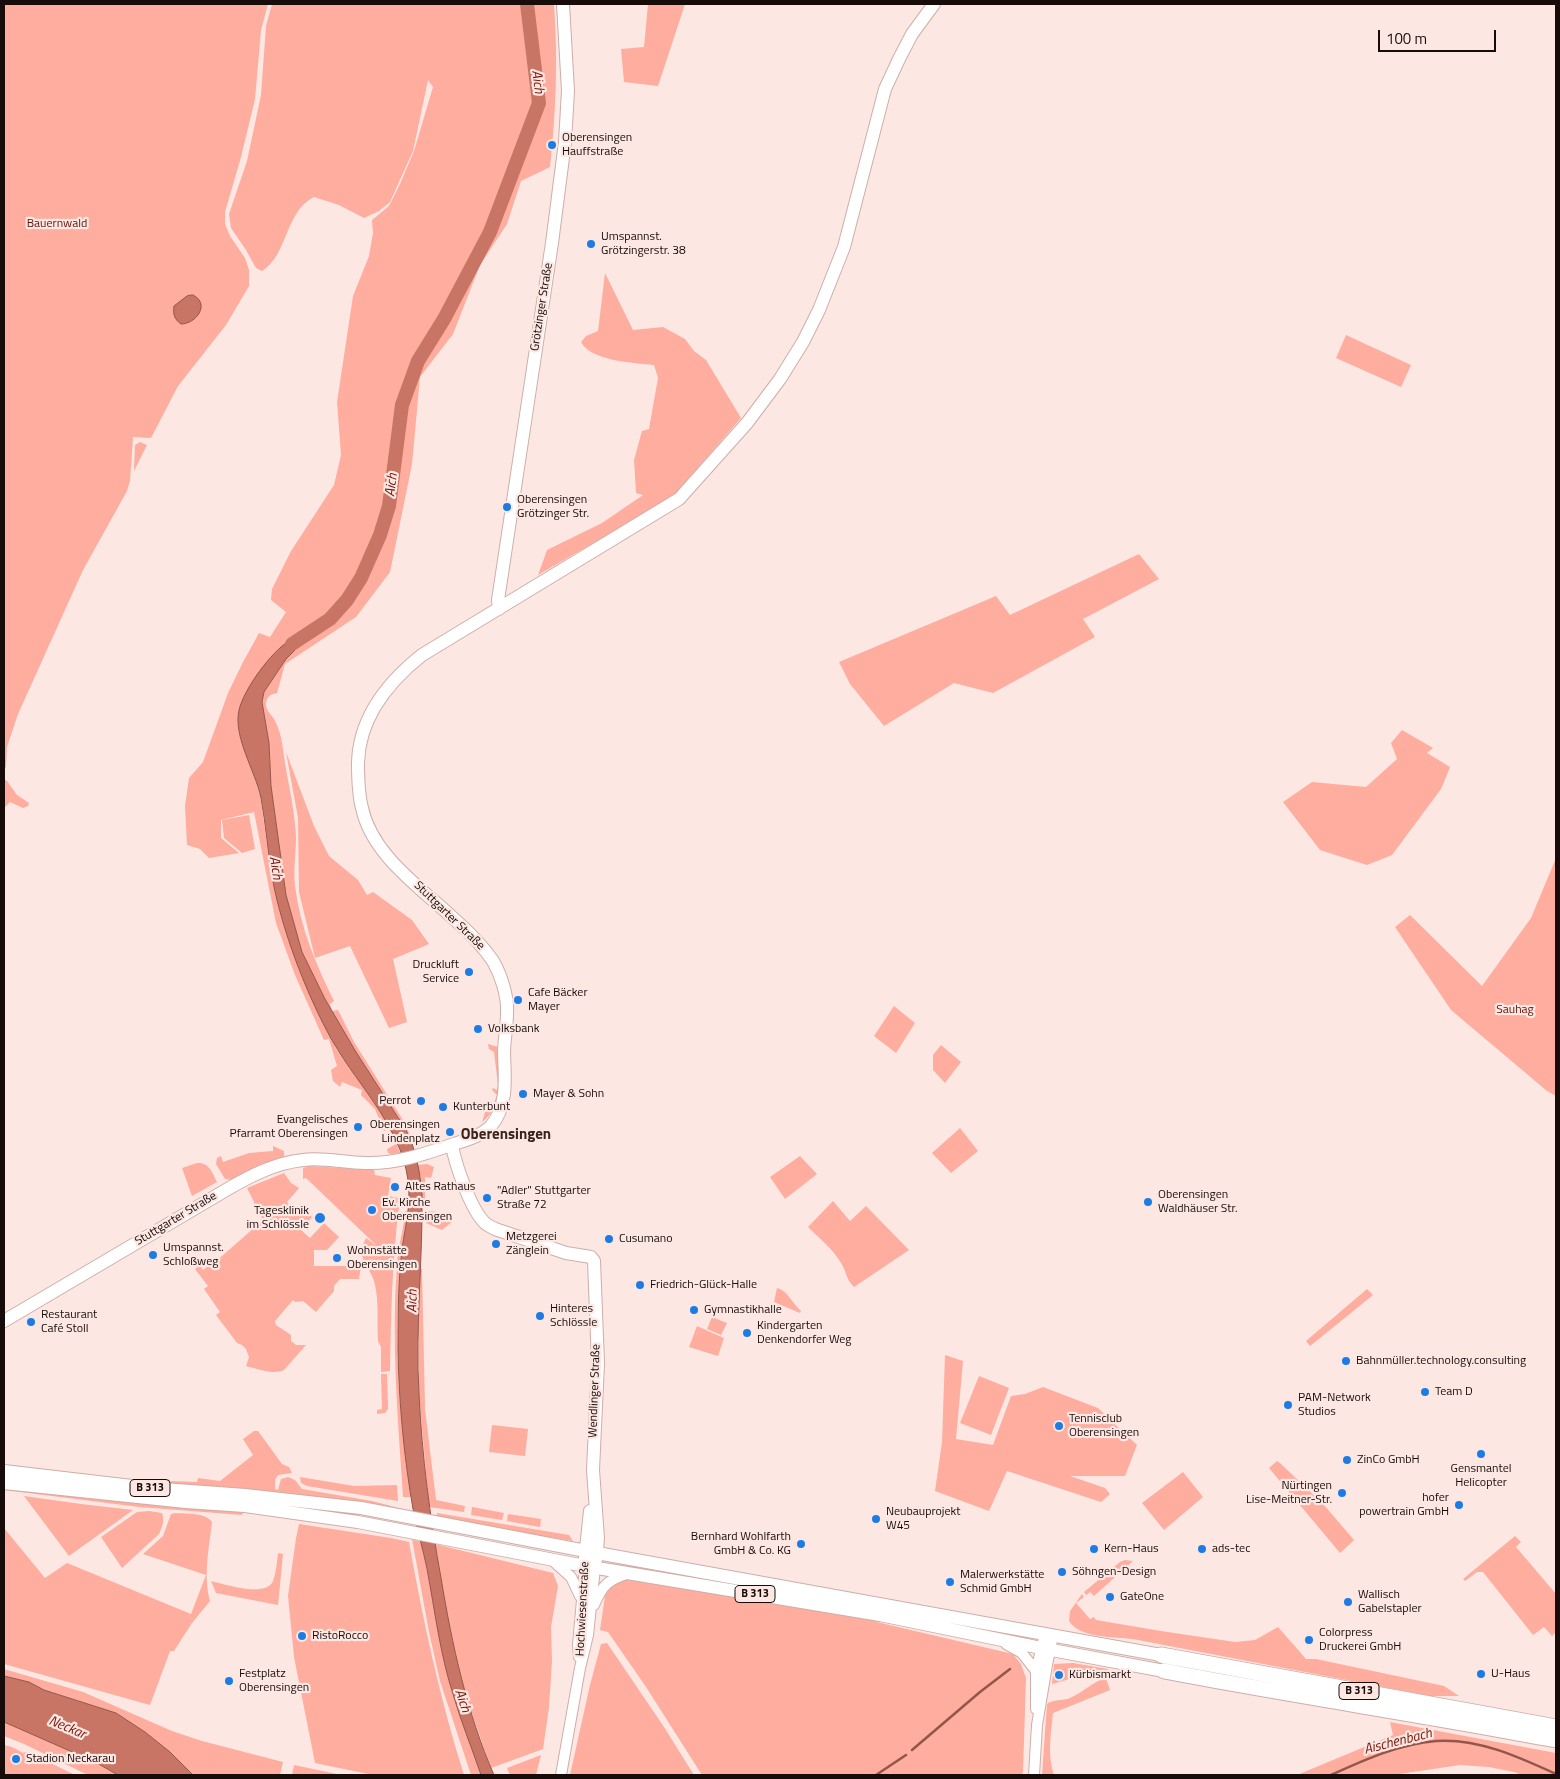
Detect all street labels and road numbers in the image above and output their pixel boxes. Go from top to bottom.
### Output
street label: Grötzinger Straße [528,262,556,352]
street label: Stuttgarter Straße [411,879,487,953]
street label: Stuttgarter Straße [133,1189,219,1249]
street label: Wendlinger Straße [586,1344,604,1438]
road number: B 313 [130,1480,170,1496]
street label: Hochwiesenstraße [573,1561,593,1657]
road number: B 313 [735,1586,775,1602]
road number: B 313 [1339,1682,1379,1700]

